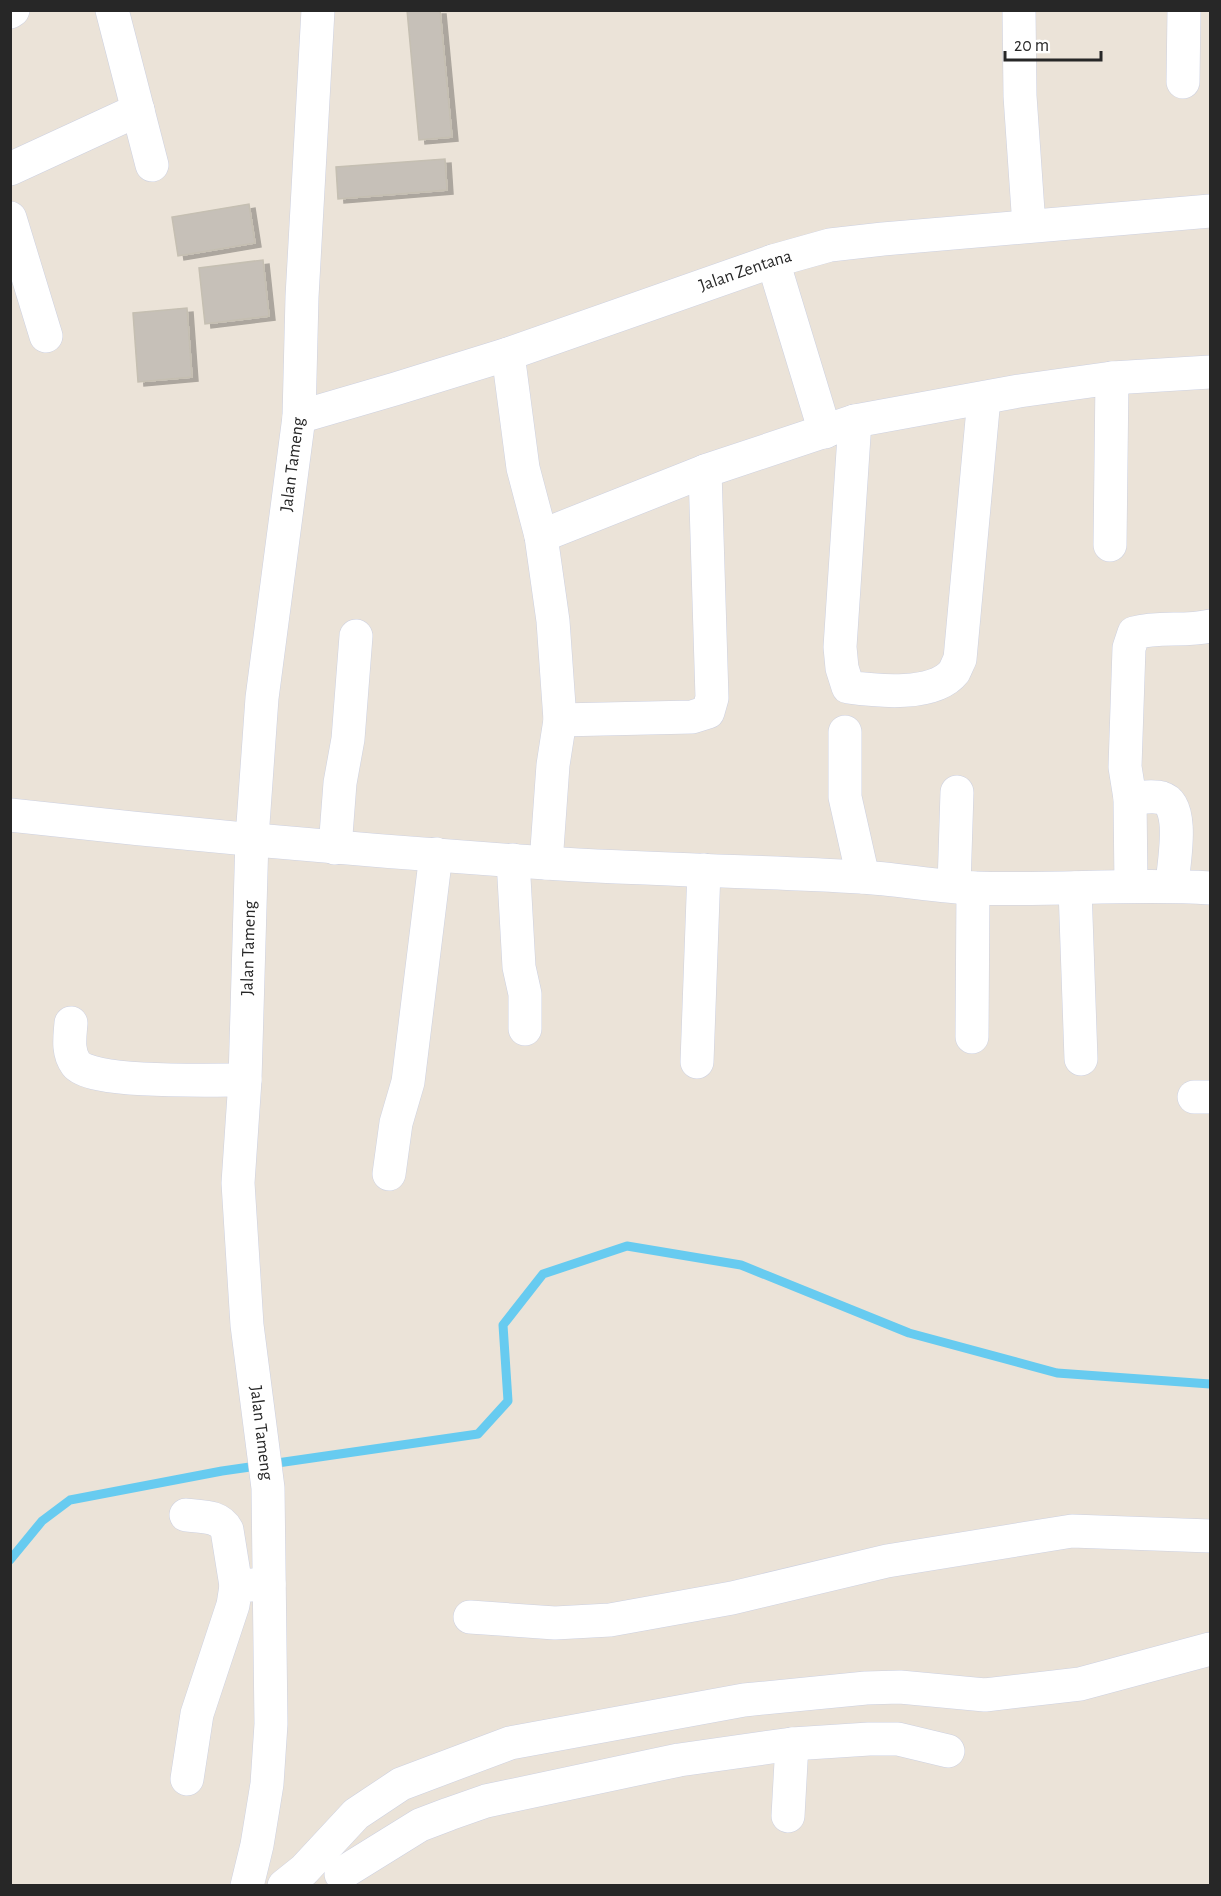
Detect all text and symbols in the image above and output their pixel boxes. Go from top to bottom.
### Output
scale bar [1005,24,1101,62]
text: 20 m [1014,37,1049,55]
street label: Jalan Zentana [697,247,794,295]
street label: Jalan Tameng [278,416,308,513]
street label: Jalan Tameng [238,900,259,996]
street label: Jalan Tameng [246,1385,276,1481]

